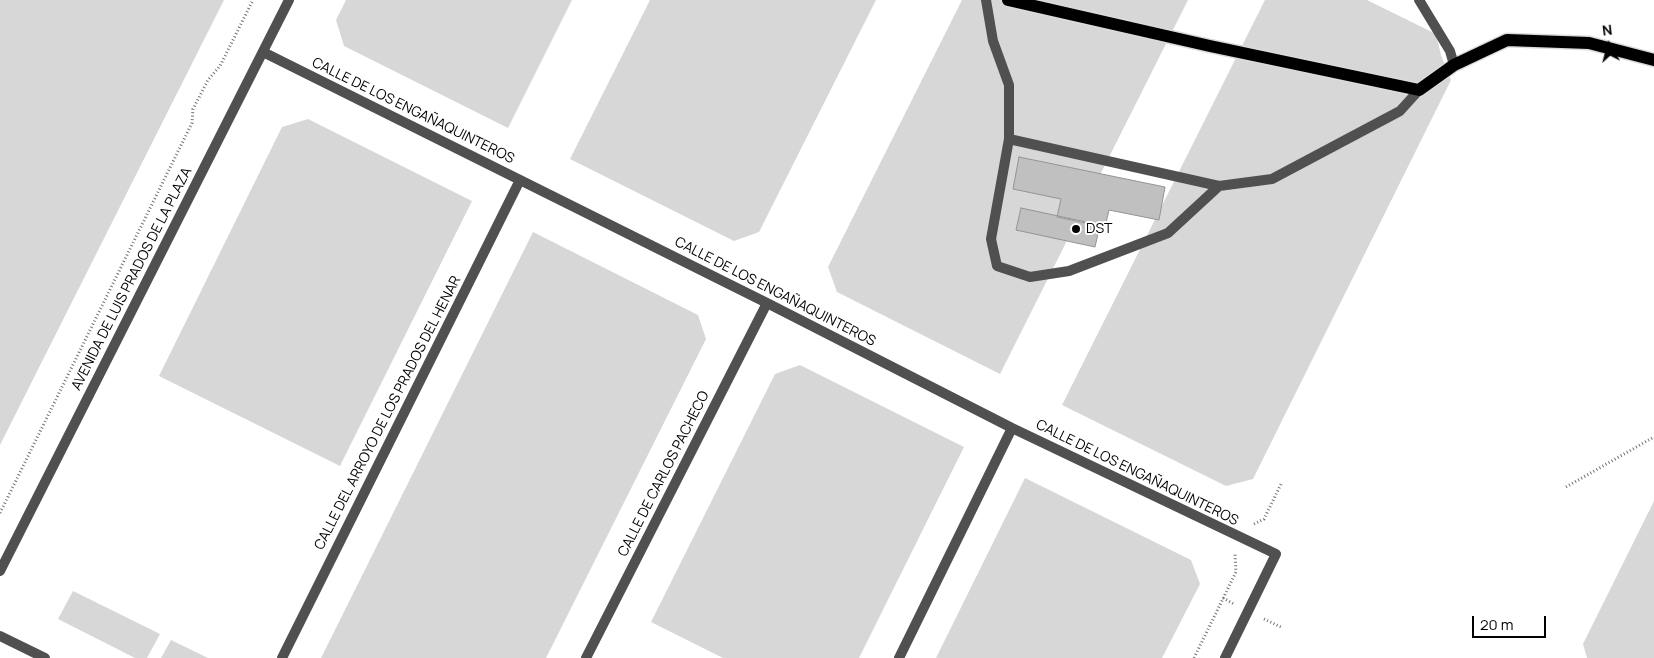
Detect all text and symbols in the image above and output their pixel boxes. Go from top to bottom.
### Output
north arrow [1584,20,1634,70]
text: N [1601,20,1613,40]
street label: CALLE DE LOS ENGAÑAQUINTEROS [309,55,517,167]
street label: AVENIDA DE LUIS PRADOS DE LA PLAZA [68,165,196,393]
place label: DST [1086,221,1112,237]
marker: DST [1070,223,1082,235]
street label: CALLE DE LOS ENGAÑAQUINTEROS [672,234,878,350]
street label: CALLE DEL ARROYO DE LOS PRADOS DEL HENAR [311,273,465,553]
street label: CALLE DE CARLOS PACHECO [615,388,713,560]
street label: CALLE DE LOS ENGAÑAQUINTEROS [1033,417,1241,529]
scale bar [1474,606,1548,638]
text: 20 m [1480,614,1513,635]

